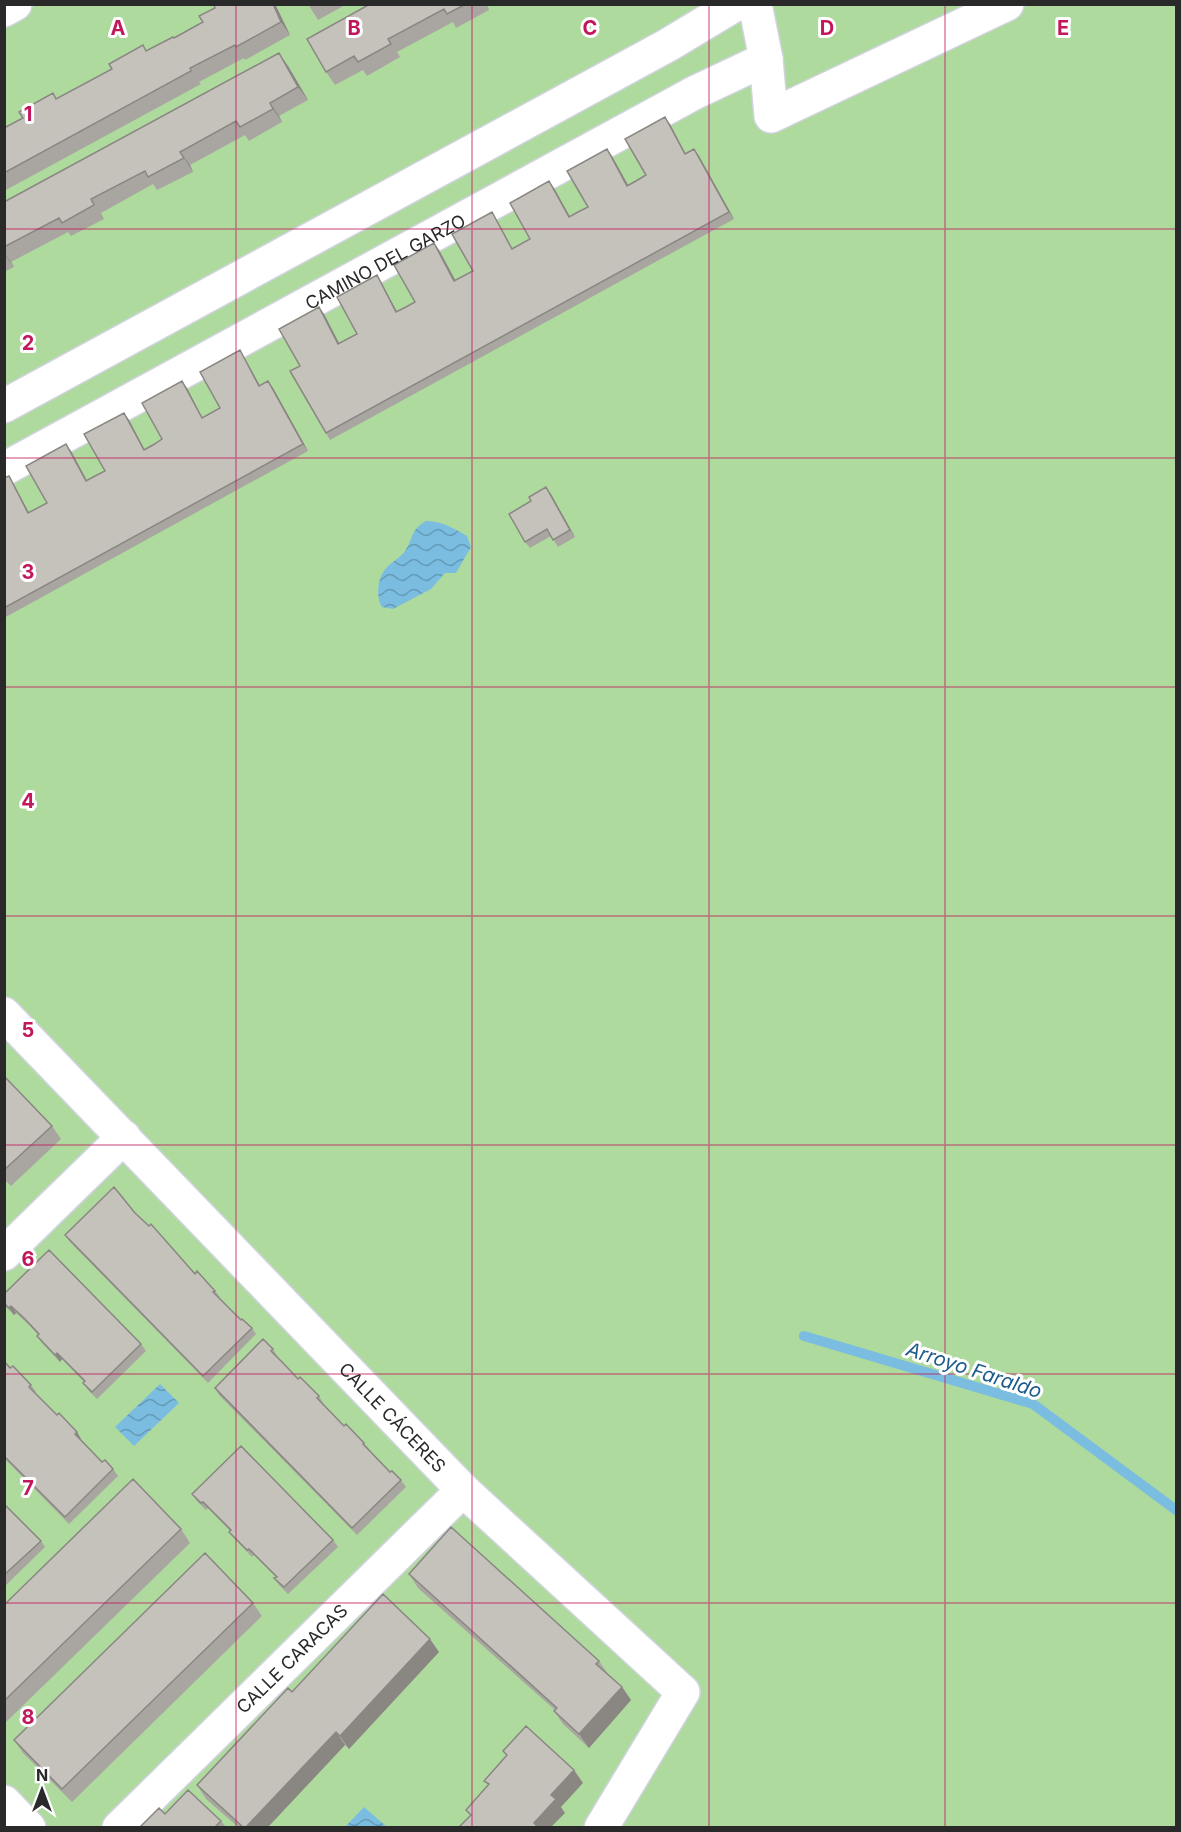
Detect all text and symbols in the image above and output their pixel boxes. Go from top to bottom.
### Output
text: A [111,16,126,40]
text: B [347,16,361,40]
text: C [583,16,597,40]
text: D [820,16,834,40]
text: E [1057,16,1069,40]
text: 1 [24,102,32,126]
street label: CAMINO DEL GARZO [301,209,469,313]
text: 2 [22,331,34,355]
text: 3 [22,560,34,584]
text: 4 [21,789,35,813]
text: 5 [22,1018,34,1042]
text: 6 [22,1247,35,1271]
water label: Arroyo Faraldo [902,1337,1045,1403]
street label: CALLE CÁCERES [335,1358,450,1476]
text: 7 [22,1476,34,1500]
street label: CALLE CARACAS [232,1599,351,1717]
text: 8 [21,1705,35,1729]
north arrow [12,1760,72,1820]
text: N [36,1765,48,1785]

